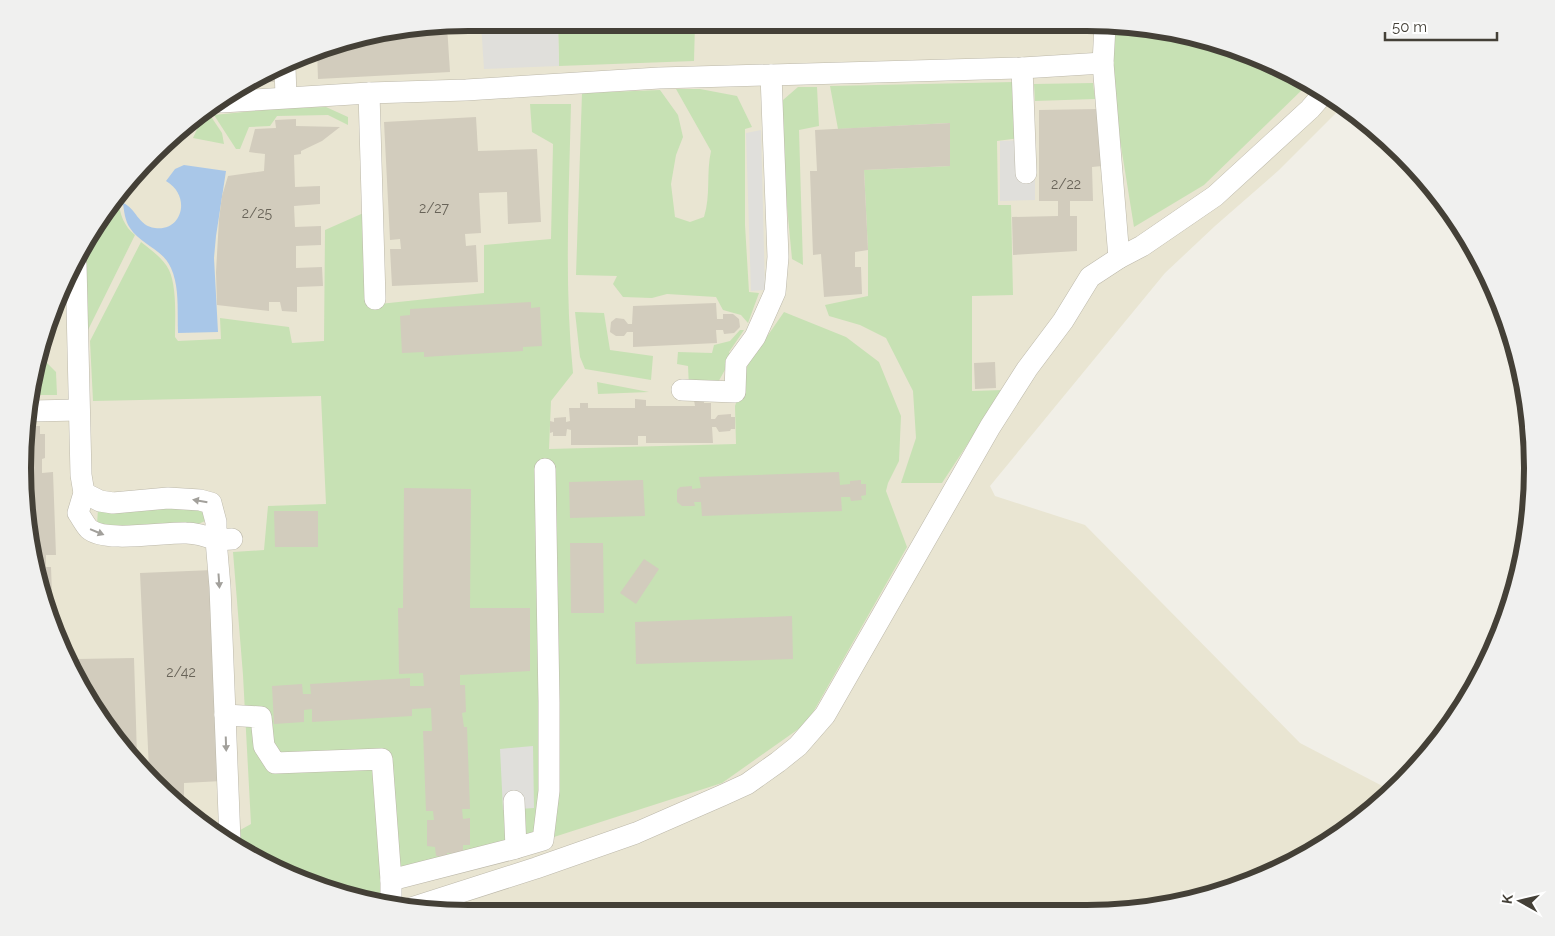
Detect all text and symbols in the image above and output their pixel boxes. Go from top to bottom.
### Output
scale bar [1385,10,1498,42]
text: 50 m [1392,18,1427,36]
house number: 2/22 [1051,176,1081,192]
house number: 2/27 [419,200,450,216]
house number: 2/25 [242,205,273,221]
one-way arrow [191,497,207,505]
one-way arrow [90,529,104,537]
one-way arrow [215,574,223,590]
house number: 2/42 [166,664,196,680]
one-way arrow [222,736,230,752]
north arrow [1495,876,1545,926]
text: K [1499,893,1516,905]

